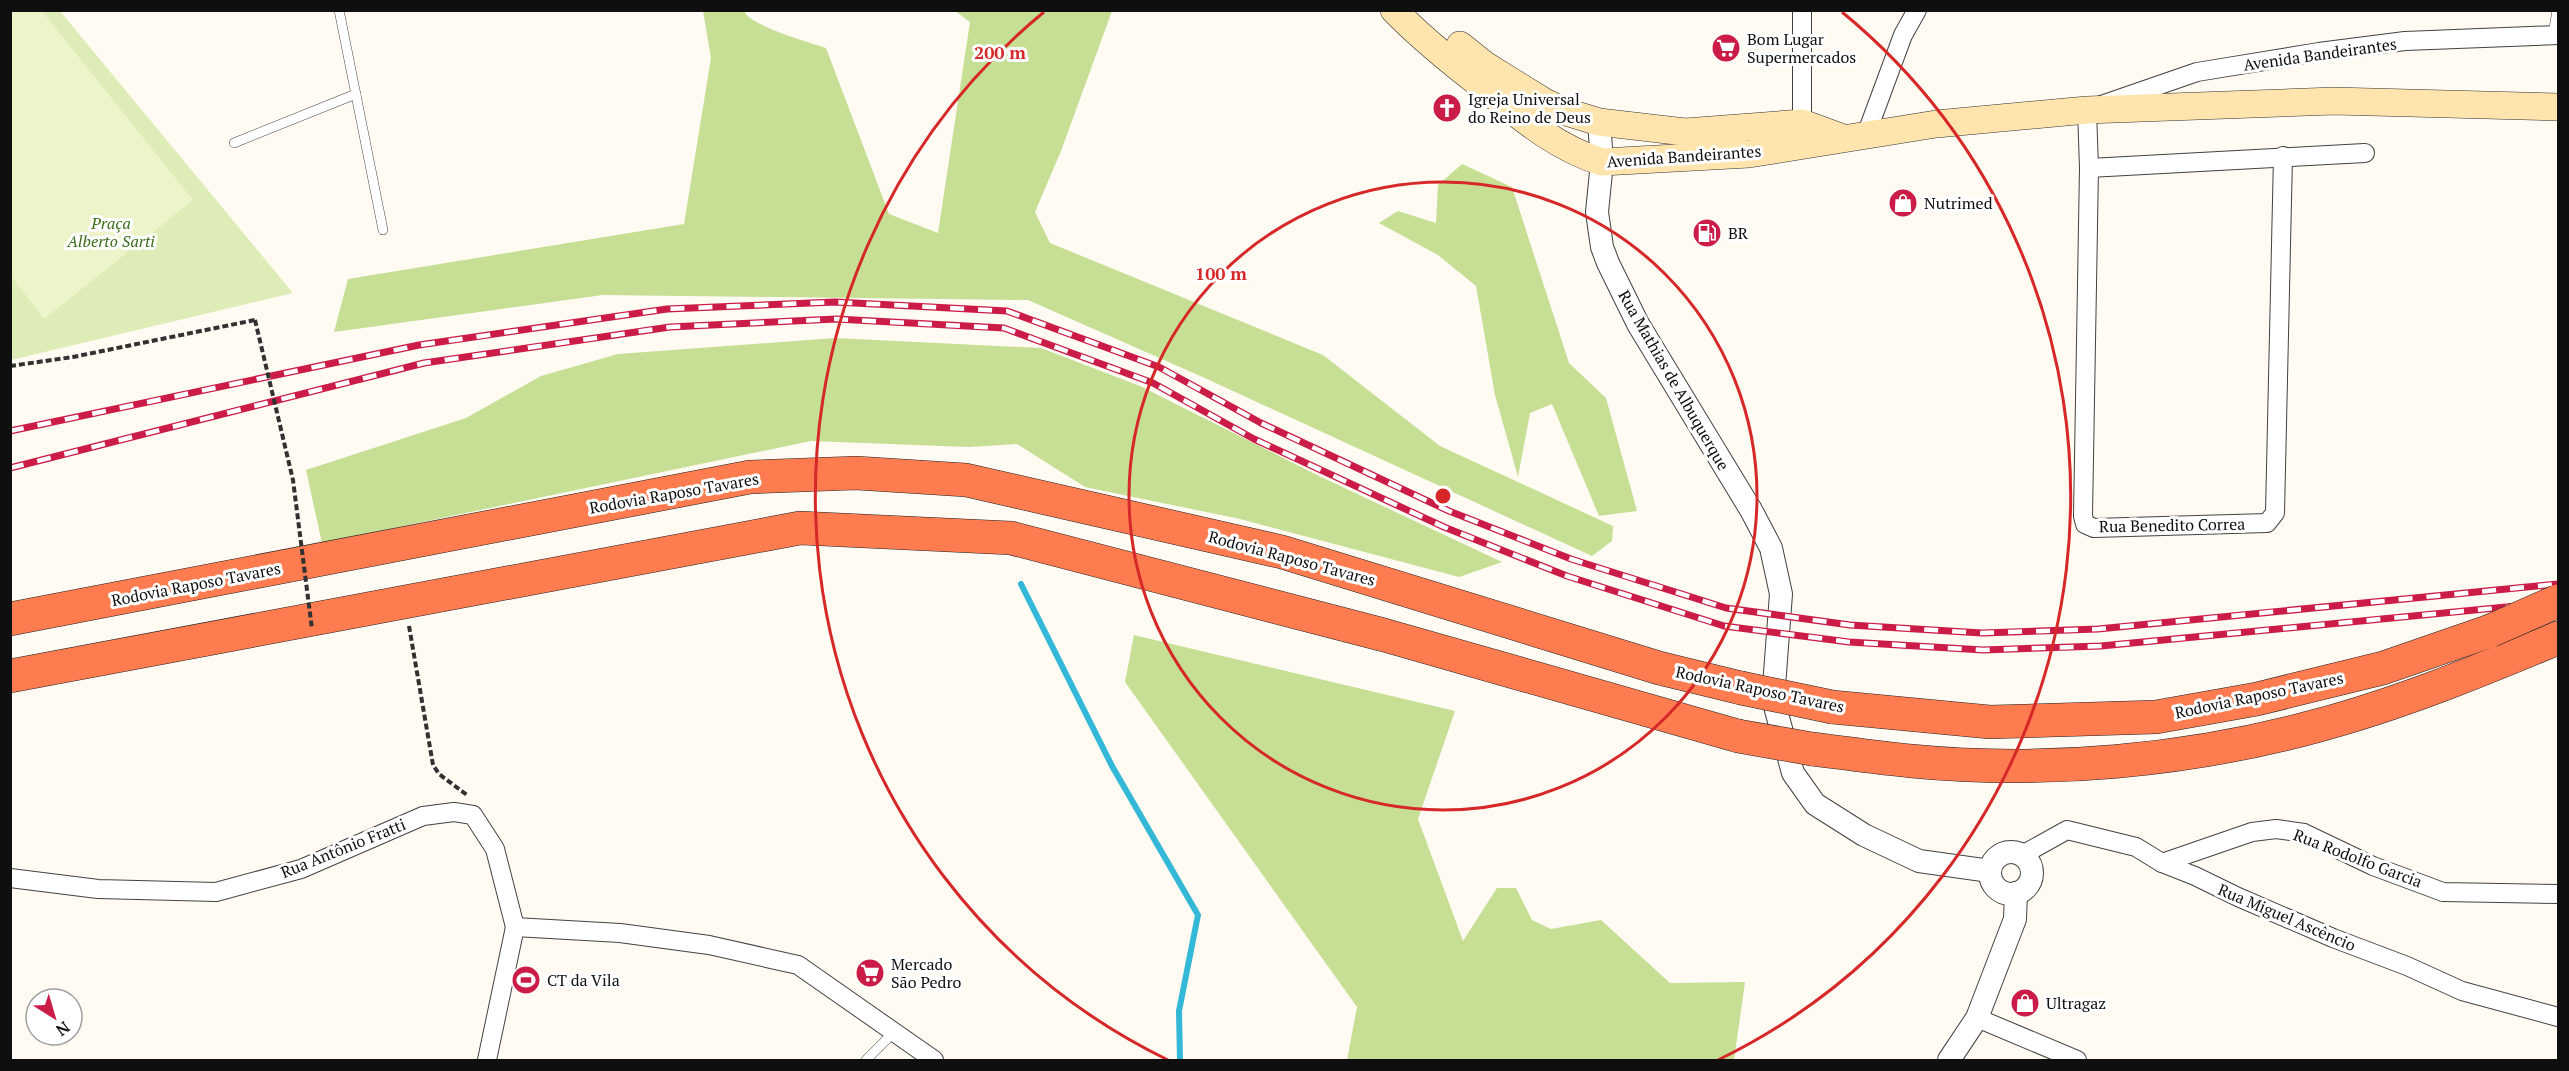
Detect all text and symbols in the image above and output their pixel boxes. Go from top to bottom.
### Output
place label: Bom Lugar Supermercados [1747,28,1856,68]
supermarket icon: Bom Lugar Supermercados [1710,32,1742,64]
street label: Avenida Bandeirantes [2242,32,2398,76]
text: 200 m [974,40,1026,64]
place label: Igreja Universal do Reino de Deus [1468,88,1591,128]
church icon: Igreja Universal do Reino de Deus [1431,92,1463,124]
street label: Avenida Bandeirantes [1606,140,1762,172]
shop icon: Nutrimed [1887,187,1919,219]
place label: Nutrimed [1924,192,1993,214]
park label: Praça Alberto Sarti [66,212,155,252]
fuel station icon: BR [1691,217,1723,249]
place label: BR [1728,222,1749,244]
text: 100 m [1195,261,1247,285]
street label: Rua Mathias de Albuquerque [1613,286,1735,474]
street label: Rodovia Raposo Tavares [588,467,761,519]
centre of rings [1433,486,1453,506]
street label: Rua Benedito Correa [2099,513,2245,537]
street label: Rodovia Raposo Tavares [1206,525,1378,591]
street label: Rodovia Raposo Tavares [110,557,282,611]
street label: Rodovia Raposo Tavares [1674,660,1846,718]
street label: Rodovia Raposo Tavares [2173,666,2345,724]
street label: Rua Antônio Fratti [277,813,409,883]
street label: Rua Rodolfo Garcia [2291,823,2425,893]
street label: Rua Miguel Ascêncio [2215,878,2359,956]
place label: Mercado São Pedro [891,953,962,993]
supermarket icon: Mercado São Pedro [854,957,886,989]
sports icon: CT da Vila [510,964,542,996]
place label: CT da Vila [547,969,620,991]
north arrow [24,987,84,1047]
shop icon: Ultragaz [2009,987,2041,1019]
place label: Ultragaz [2046,992,2106,1014]
text: N [52,1017,74,1041]

